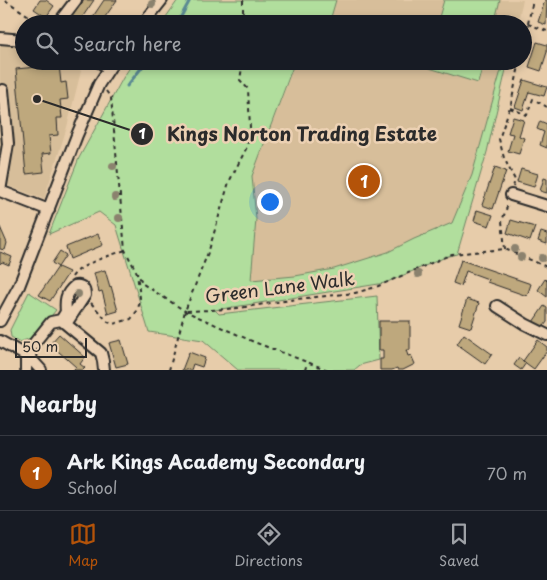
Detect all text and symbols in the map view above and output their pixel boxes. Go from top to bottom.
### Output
search box [15,15,532,70]
icon: search [33,29,61,57]
text: Search here [73,29,182,57]
callout: Kings Norton Trading Estate [130,117,449,151]
text: Kings Norton Trading Estate [167,119,437,147]
text: 1 [138,121,146,144]
pin: 1 [348,162,380,200]
your location [257,189,283,215]
street label: Green Lane Walk [203,264,356,309]
scale bar [15,335,88,358]
text: 50 m [22,336,58,357]
text: Nearby [20,387,97,419]
text: Ark Kings Academy Secondary [67,447,365,475]
text: 1 [32,461,40,485]
text: 70 m [487,461,527,485]
text: School [67,475,117,499]
tab: Map [68,520,98,571]
tab: Directions [235,520,303,571]
tab: Saved [439,520,479,571]

